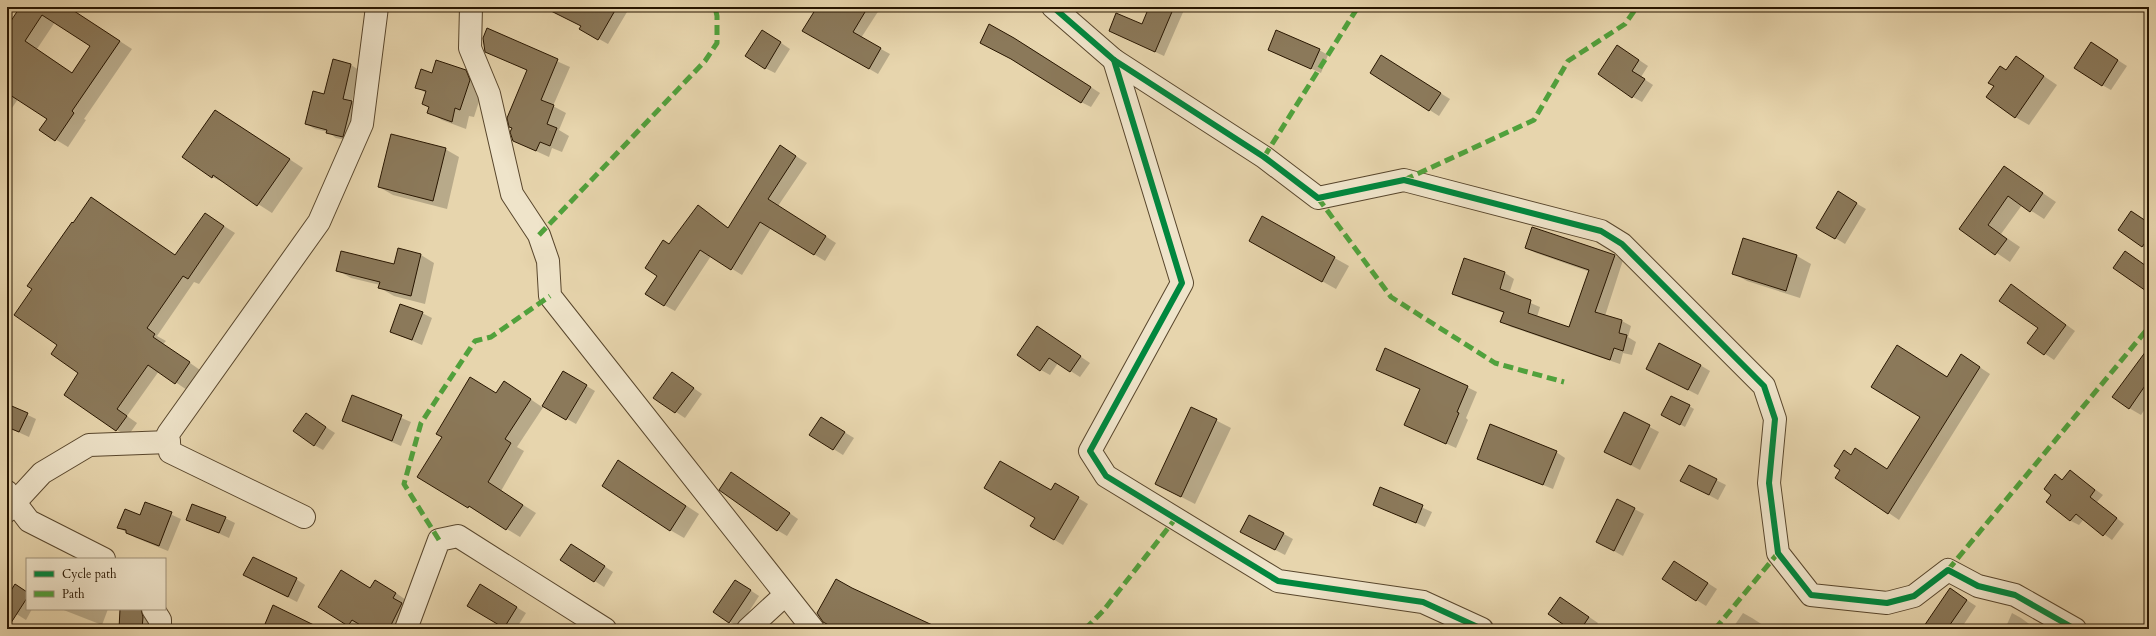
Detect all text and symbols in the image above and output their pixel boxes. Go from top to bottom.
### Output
legend [26,558,166,610]
text: Cycle path [62,566,117,582]
text: Path [62,586,85,602]

